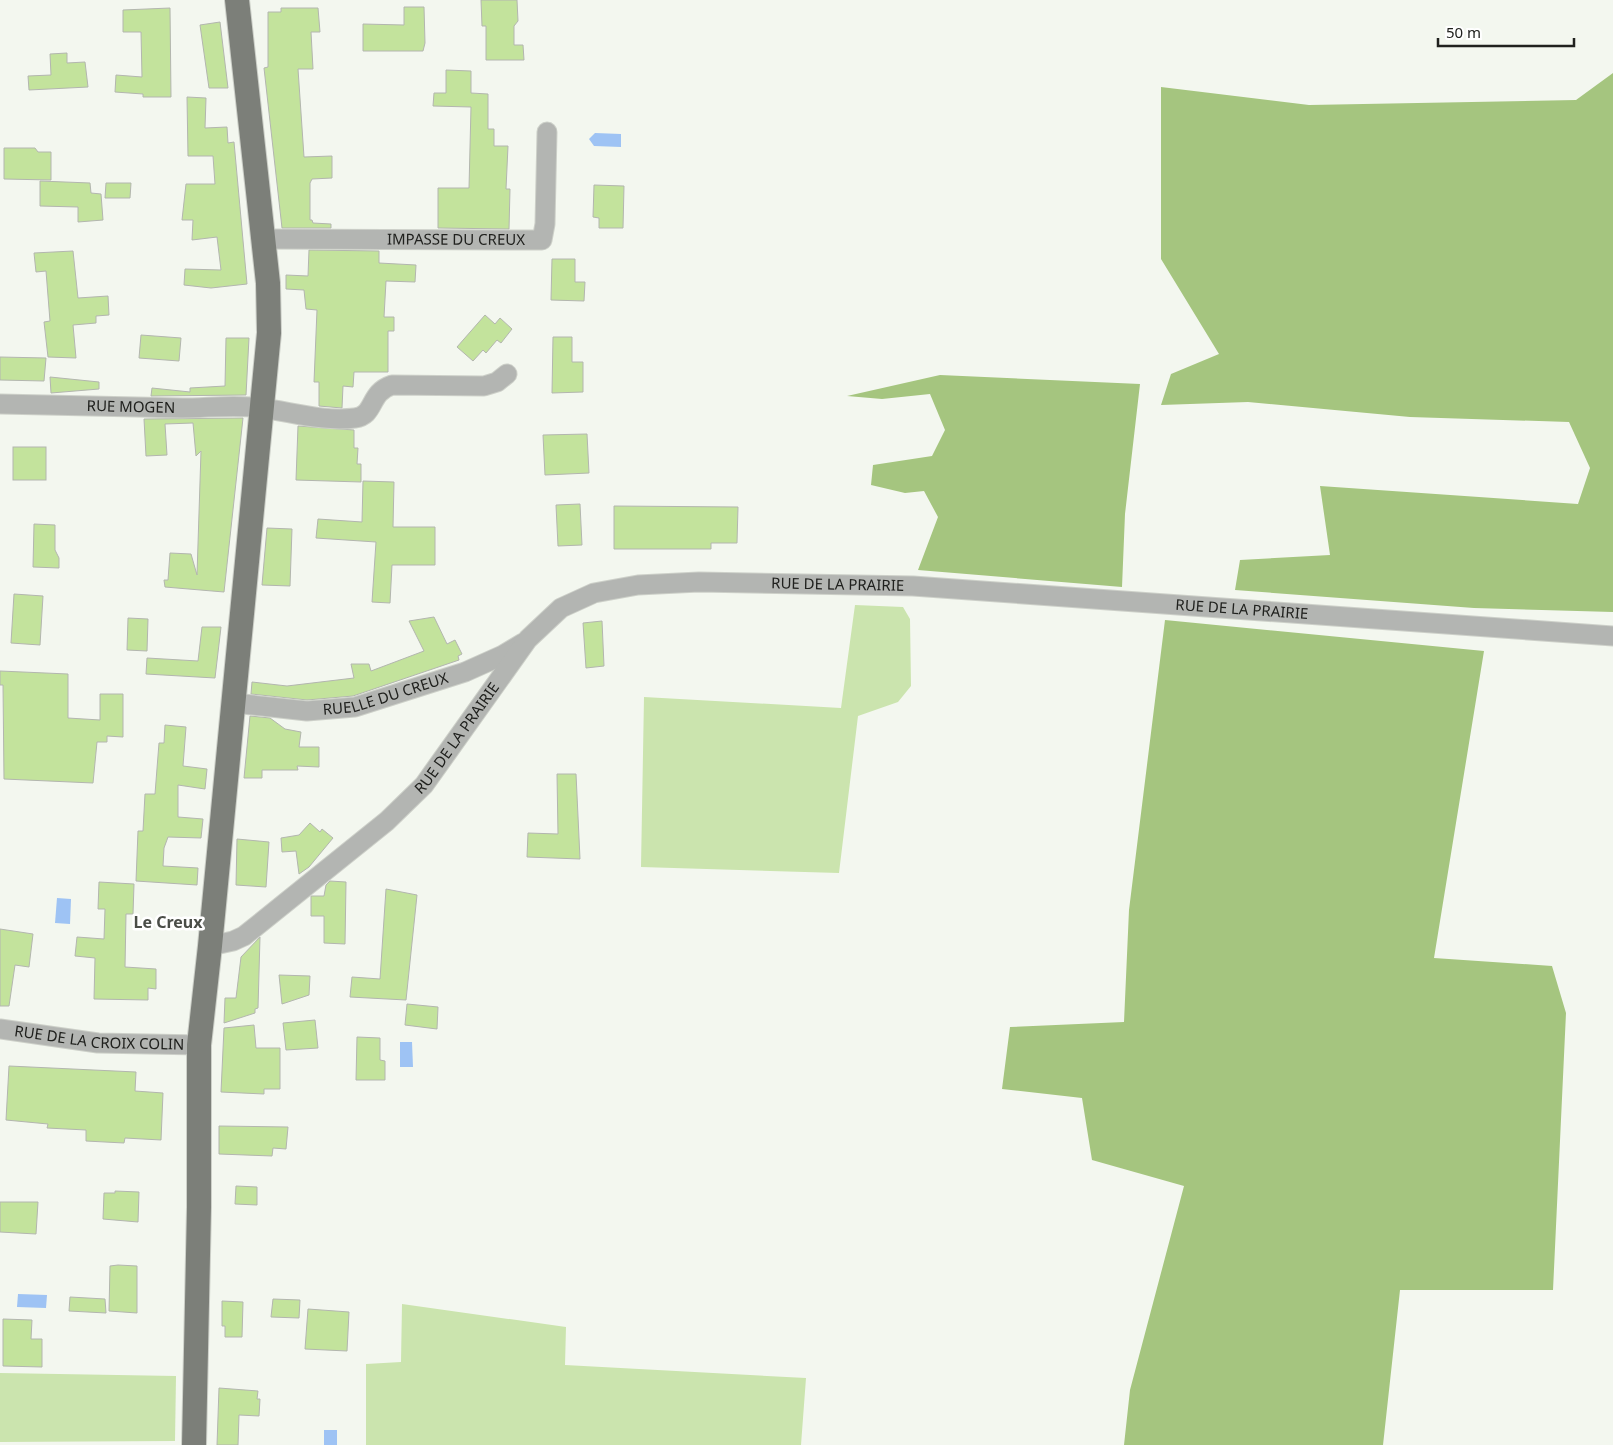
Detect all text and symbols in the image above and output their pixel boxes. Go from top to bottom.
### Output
scale bar [1438,15,1574,47]
text: 50 m [1446,22,1481,42]
street label: IMPASSE DU CREUX [387,228,525,249]
street label: RUE MOGEN [86,395,175,417]
street label: RUE DE LA PRAIRIE [771,572,904,595]
street label: RUE DE LA PRAIRIE [1175,594,1309,623]
street label: RUELLE DU CREUX [322,667,450,719]
street label: RUE DE LA PRAIRIE [410,678,503,798]
district label: Le Creux [134,911,203,933]
street label: RUE DE LA CROIX COLIN [13,1020,185,1054]

